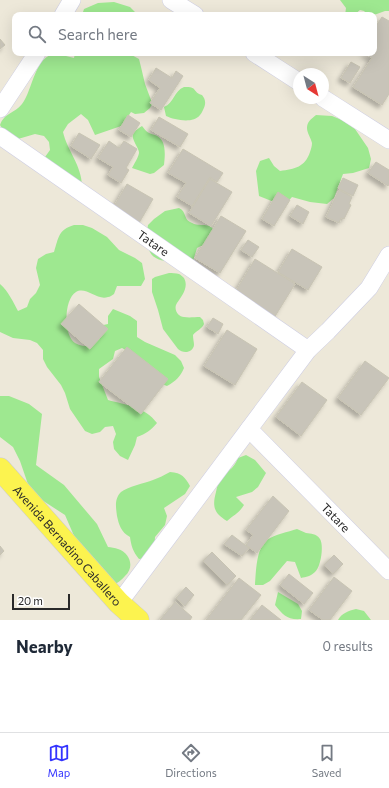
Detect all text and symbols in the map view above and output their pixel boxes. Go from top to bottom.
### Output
search box [12,12,377,56]
icon: search [26,23,48,45]
text: Search here [58,25,137,43]
north arrow [293,68,329,104]
street label: Tatare [135,227,172,258]
street label: Avenida Bernadino Caballero [11,482,125,608]
street label: Tatare [319,500,353,535]
scale bar [12,592,70,611]
text: 20 m [18,594,43,607]
text: Nearby [16,636,73,657]
text: 0 results [322,638,373,654]
tab: Map [48,742,70,779]
tab: Directions [165,742,217,779]
tab: Saved [312,742,341,779]

